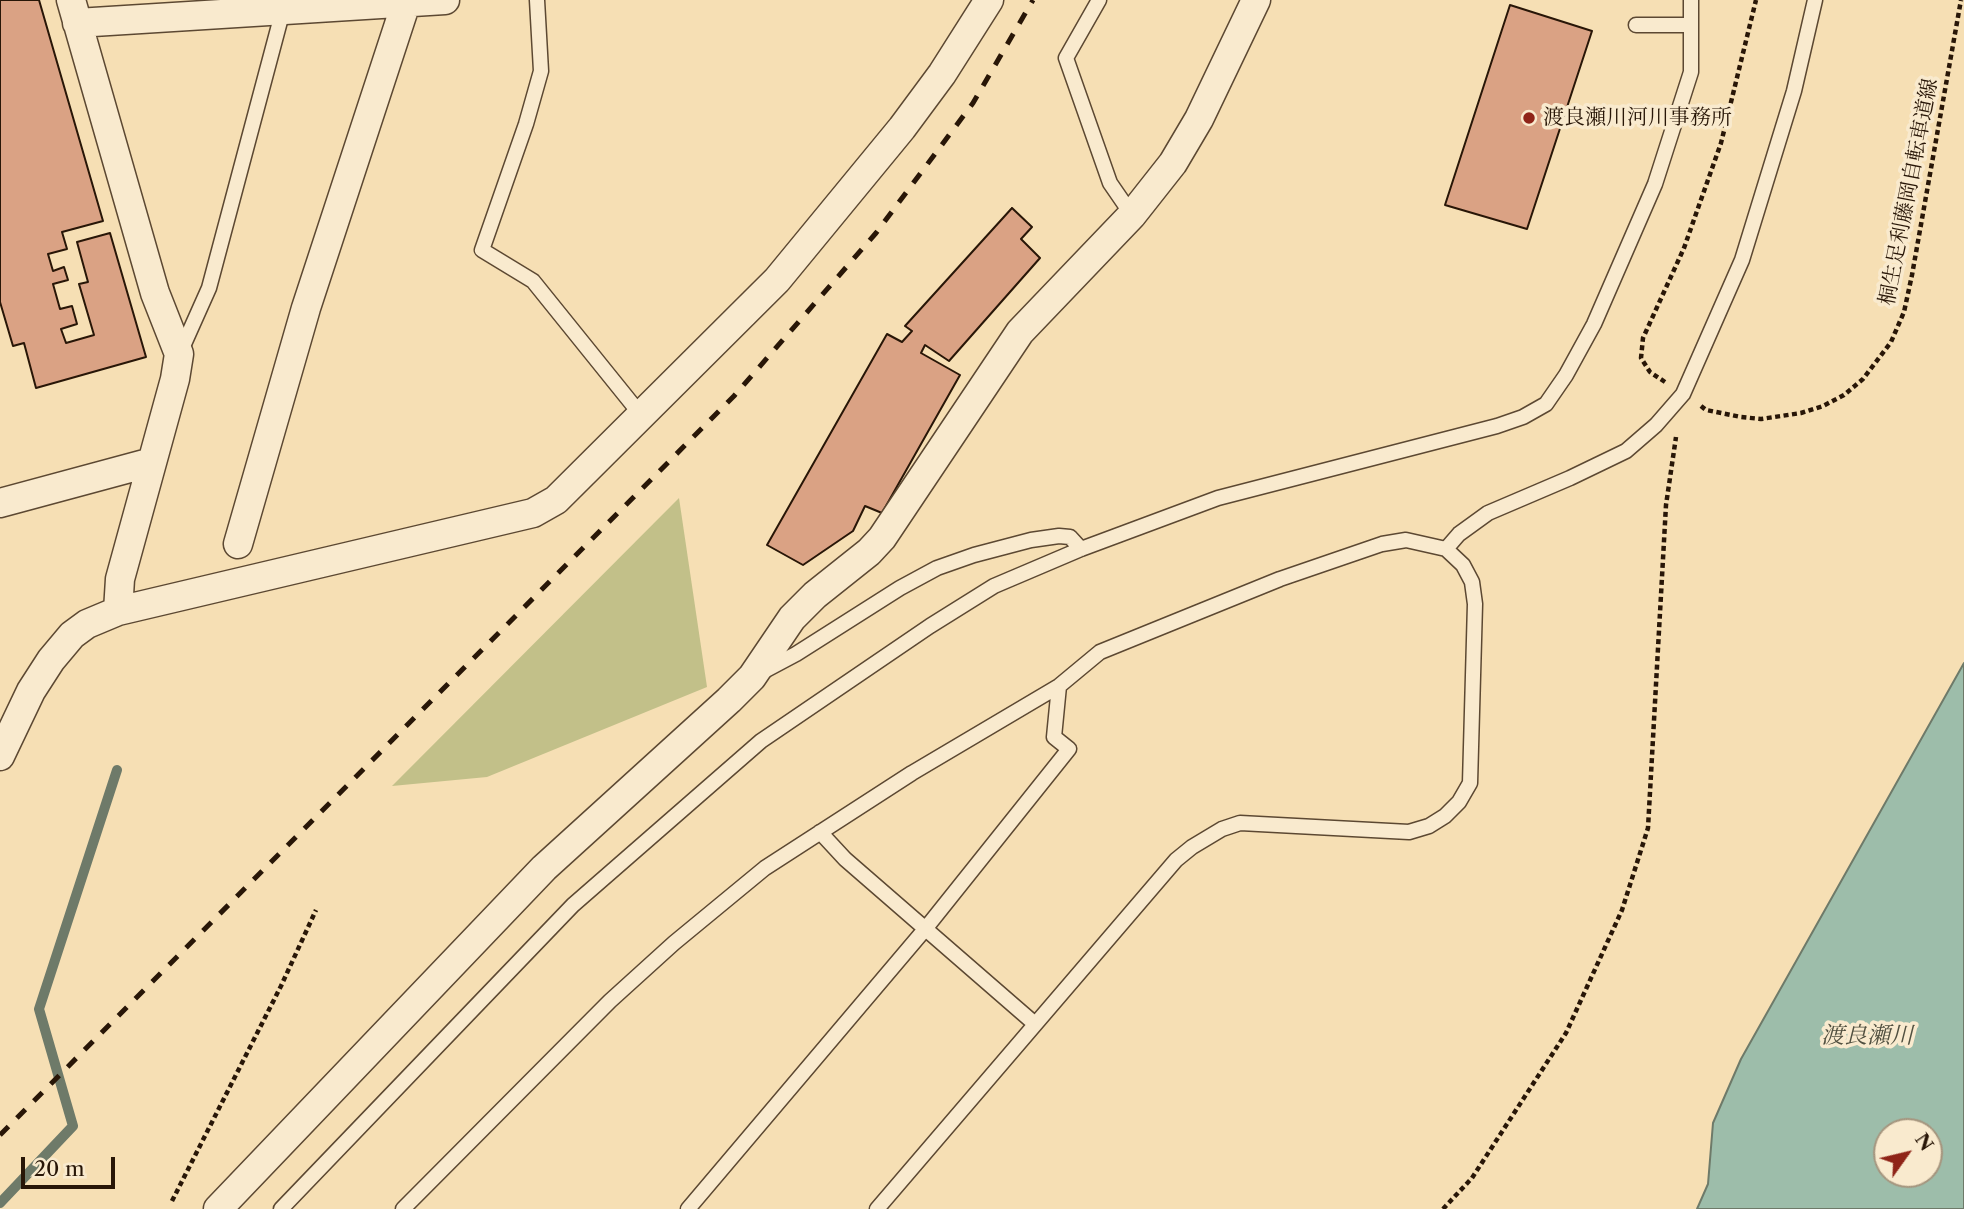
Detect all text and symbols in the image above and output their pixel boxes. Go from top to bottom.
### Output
street label: 桐生足利藤岡自転車道線 [1875,76,1943,308]
place label: 渡良瀬川河川事務所 [1543,105,1732,131]
marker: 渡良瀬川河川事務所 [1521,110,1537,126]
water label: 渡良瀬川 [1821,1022,1913,1050]
north arrow [1873,1118,1943,1188]
text: N [1910,1129,1938,1155]
scale bar [24,1142,119,1186]
text: 20 m [34,1156,85,1181]

